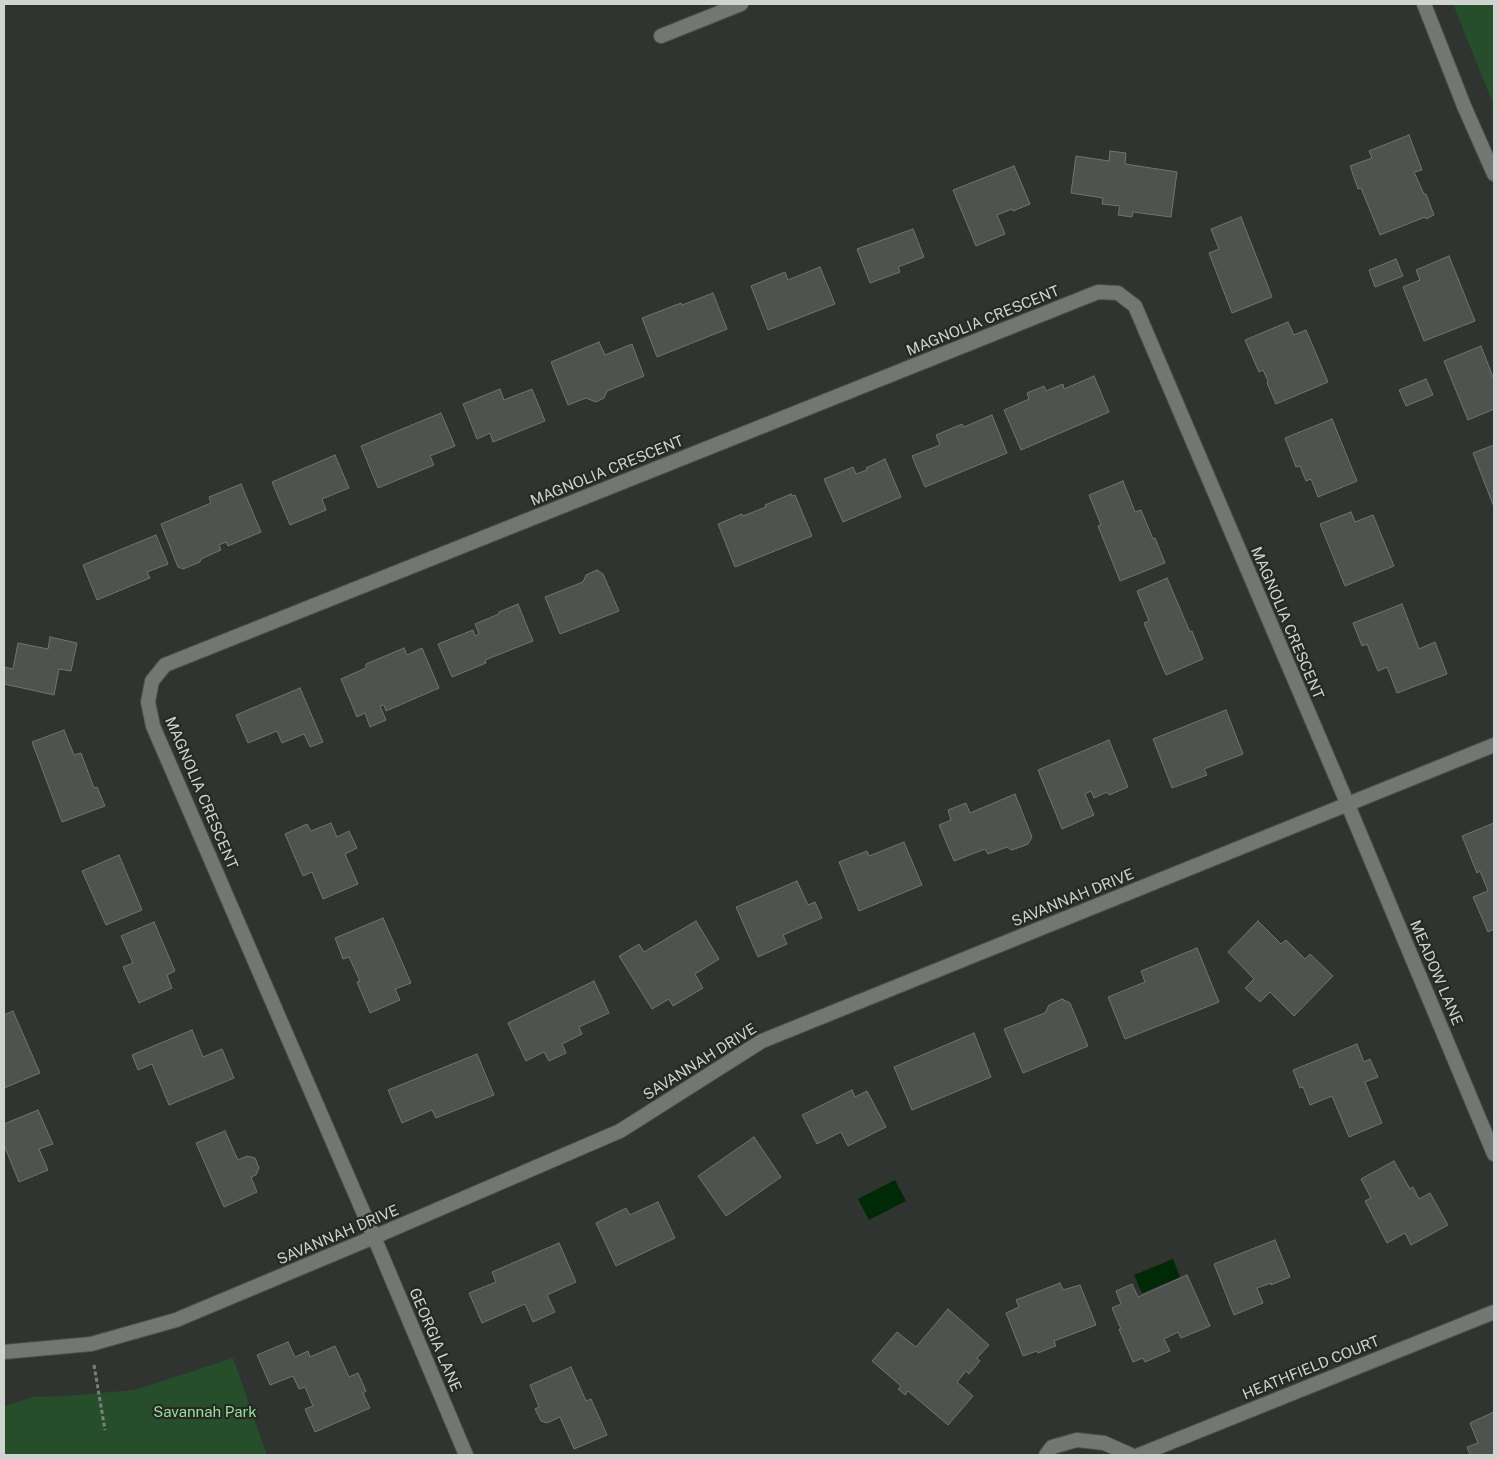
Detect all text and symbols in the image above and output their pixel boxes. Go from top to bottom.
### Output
street label: MAGNOLIA CRESCENT [904,282,1062,360]
street label: MAGNOLIA CRESCENT [528,432,686,510]
street label: MAGNOLIA CRESCENT [1247,544,1327,702]
street label: MAGNOLIA CRESCENT [161,714,241,872]
street label: SAVANNAH DRIVE [1009,865,1137,931]
street label: MEADOW LANE [1406,918,1466,1028]
street label: SAVANNAH DRIVE [640,1020,760,1104]
street label: SAVANNAH DRIVE [274,1201,402,1269]
street label: GEORGIA LANE [405,1285,465,1395]
street label: HEATHFIELD COURT [1240,1332,1382,1404]
park label: Savannah Park [153,1403,257,1421]

